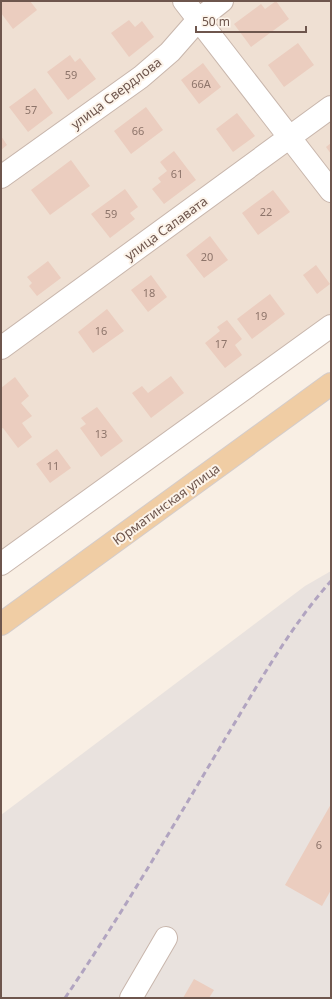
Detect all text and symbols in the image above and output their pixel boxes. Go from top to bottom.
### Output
scale bar [196,8,306,34]
text: 50 m [202,13,230,30]
street label: улица Свердлова [67,53,165,133]
house number: 59 [65,67,77,82]
house number: 66А [191,76,212,91]
house number: 57 [25,102,37,117]
house number: 66 [132,123,144,138]
house number: 61 [171,166,183,181]
street label: улица Салавата [121,192,211,264]
house number: 22 [260,204,272,219]
house number: 59 [105,206,117,221]
house number: 20 [201,249,213,264]
house number: 18 [143,285,155,300]
house number: 19 [255,308,267,323]
house number: 16 [95,323,107,338]
house number: 17 [215,336,227,351]
house number: 13 [95,426,107,441]
house number: 11 [47,458,59,473]
street label: Юрматинская улица [109,459,223,549]
house number: 6 [316,837,322,852]

